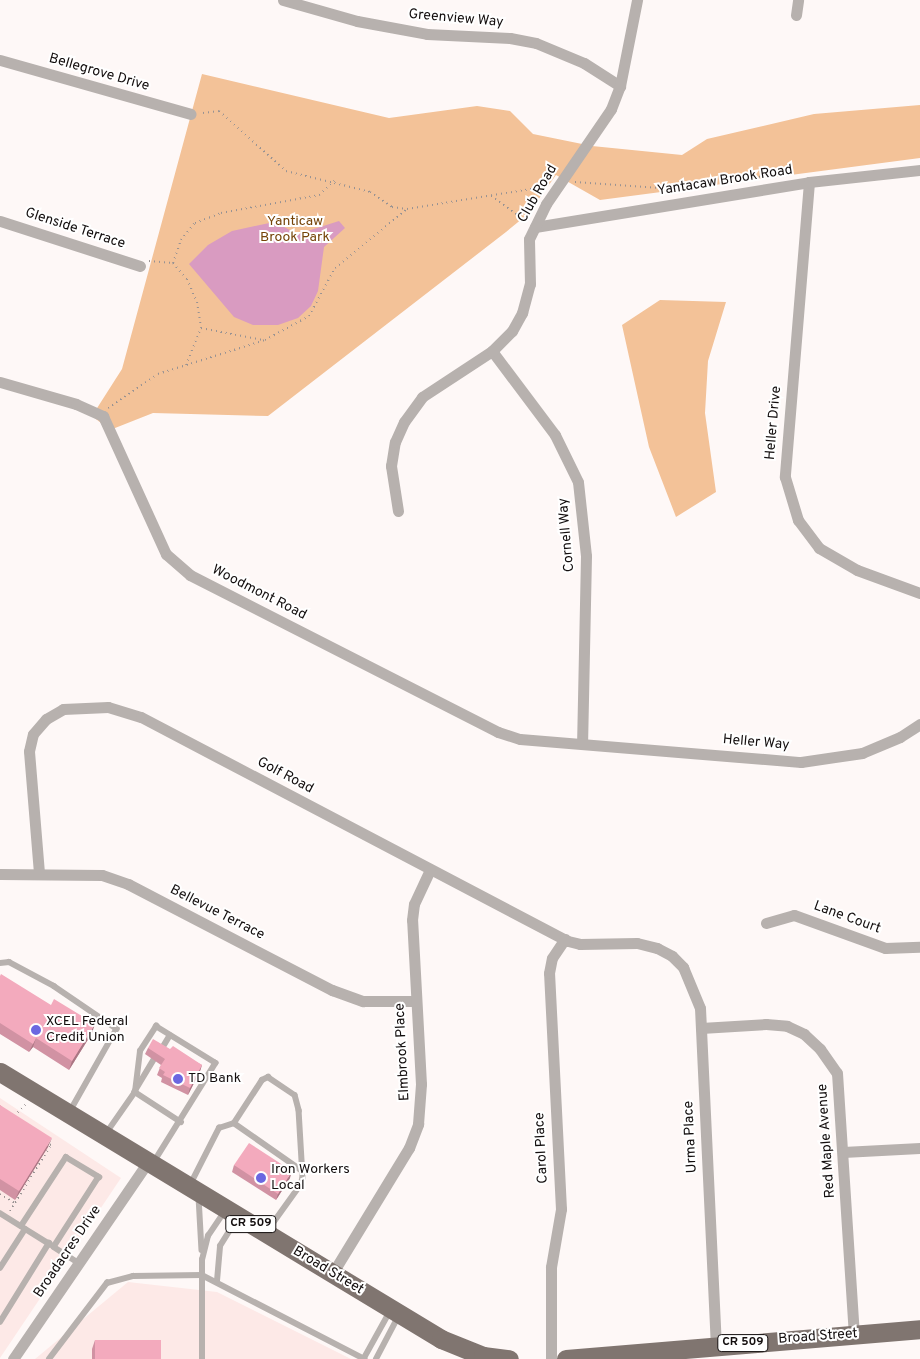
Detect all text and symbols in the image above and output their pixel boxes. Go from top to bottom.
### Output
street label: Greenview Way [408,6,504,32]
street label: Bellegrove Drive [47,51,151,95]
street label: Club Road [515,162,561,226]
street label: Yantacaw Brook Road [656,162,794,200]
street label: Glenside Terrace [22,205,128,253]
park label: Yanticaw Brook Park [260,214,330,246]
street label: Heller Drive [762,385,786,461]
street label: Cornell Way [555,497,579,573]
street label: Woodmont Road [209,562,309,624]
street label: Heller Way [722,732,790,754]
street label: Golf Road [254,754,316,798]
street label: Bellevue Terrace [167,882,267,944]
street label: Lane Court [811,898,883,938]
street label: Elmbrook Place [392,1003,414,1101]
place label: XCEL Federal Credit Union [46,1014,128,1046]
marker: XCEL Federal Credit Union [30,1024,42,1036]
place label: TD Bank [188,1071,241,1087]
marker: TD Bank [172,1073,184,1085]
street label: Red Maple Avenue [815,1083,839,1199]
street label: Urma Place [681,1100,701,1174]
street label: Carol Place [532,1112,552,1184]
place label: Iron Workers Local [271,1162,350,1194]
marker: Iron Workers Local [255,1172,267,1184]
street label: Broadacres Drive [31,1203,105,1301]
road number: CR 509 [225,1214,277,1234]
street label: Broad Street [290,1243,366,1299]
street label: Broad Street [778,1326,858,1348]
road number: CR 509 [717,1334,769,1352]

